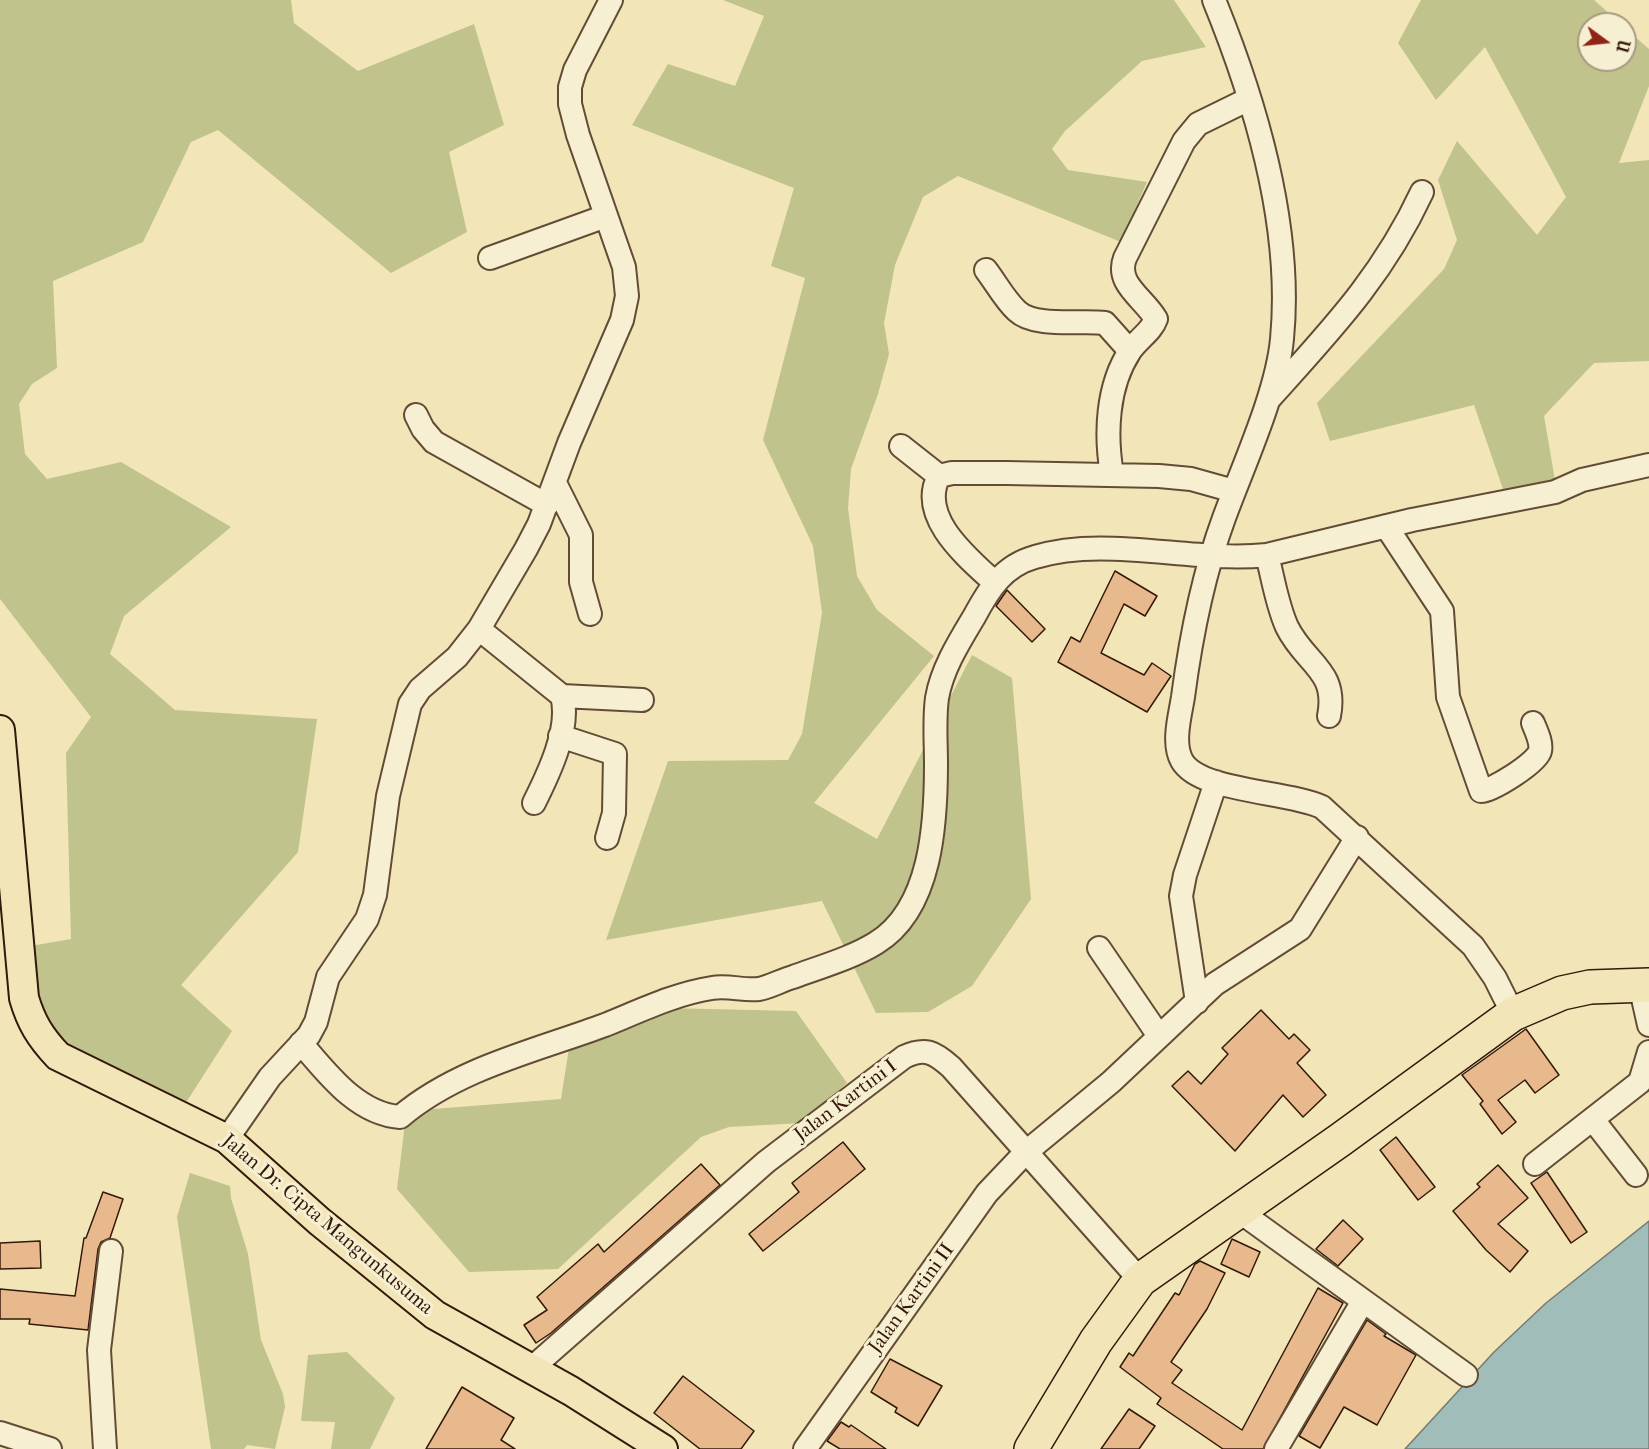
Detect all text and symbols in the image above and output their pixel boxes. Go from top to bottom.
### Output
north arrow [1577,12,1637,72]
text: U [1612,38,1634,55]
street label: Jalan Kartini I [790,1055,902,1147]
street label: Jalan Dr. Cipta Mangunkusuma [216,1130,438,1320]
street label: Jalan Kartini II [864,1239,960,1359]

